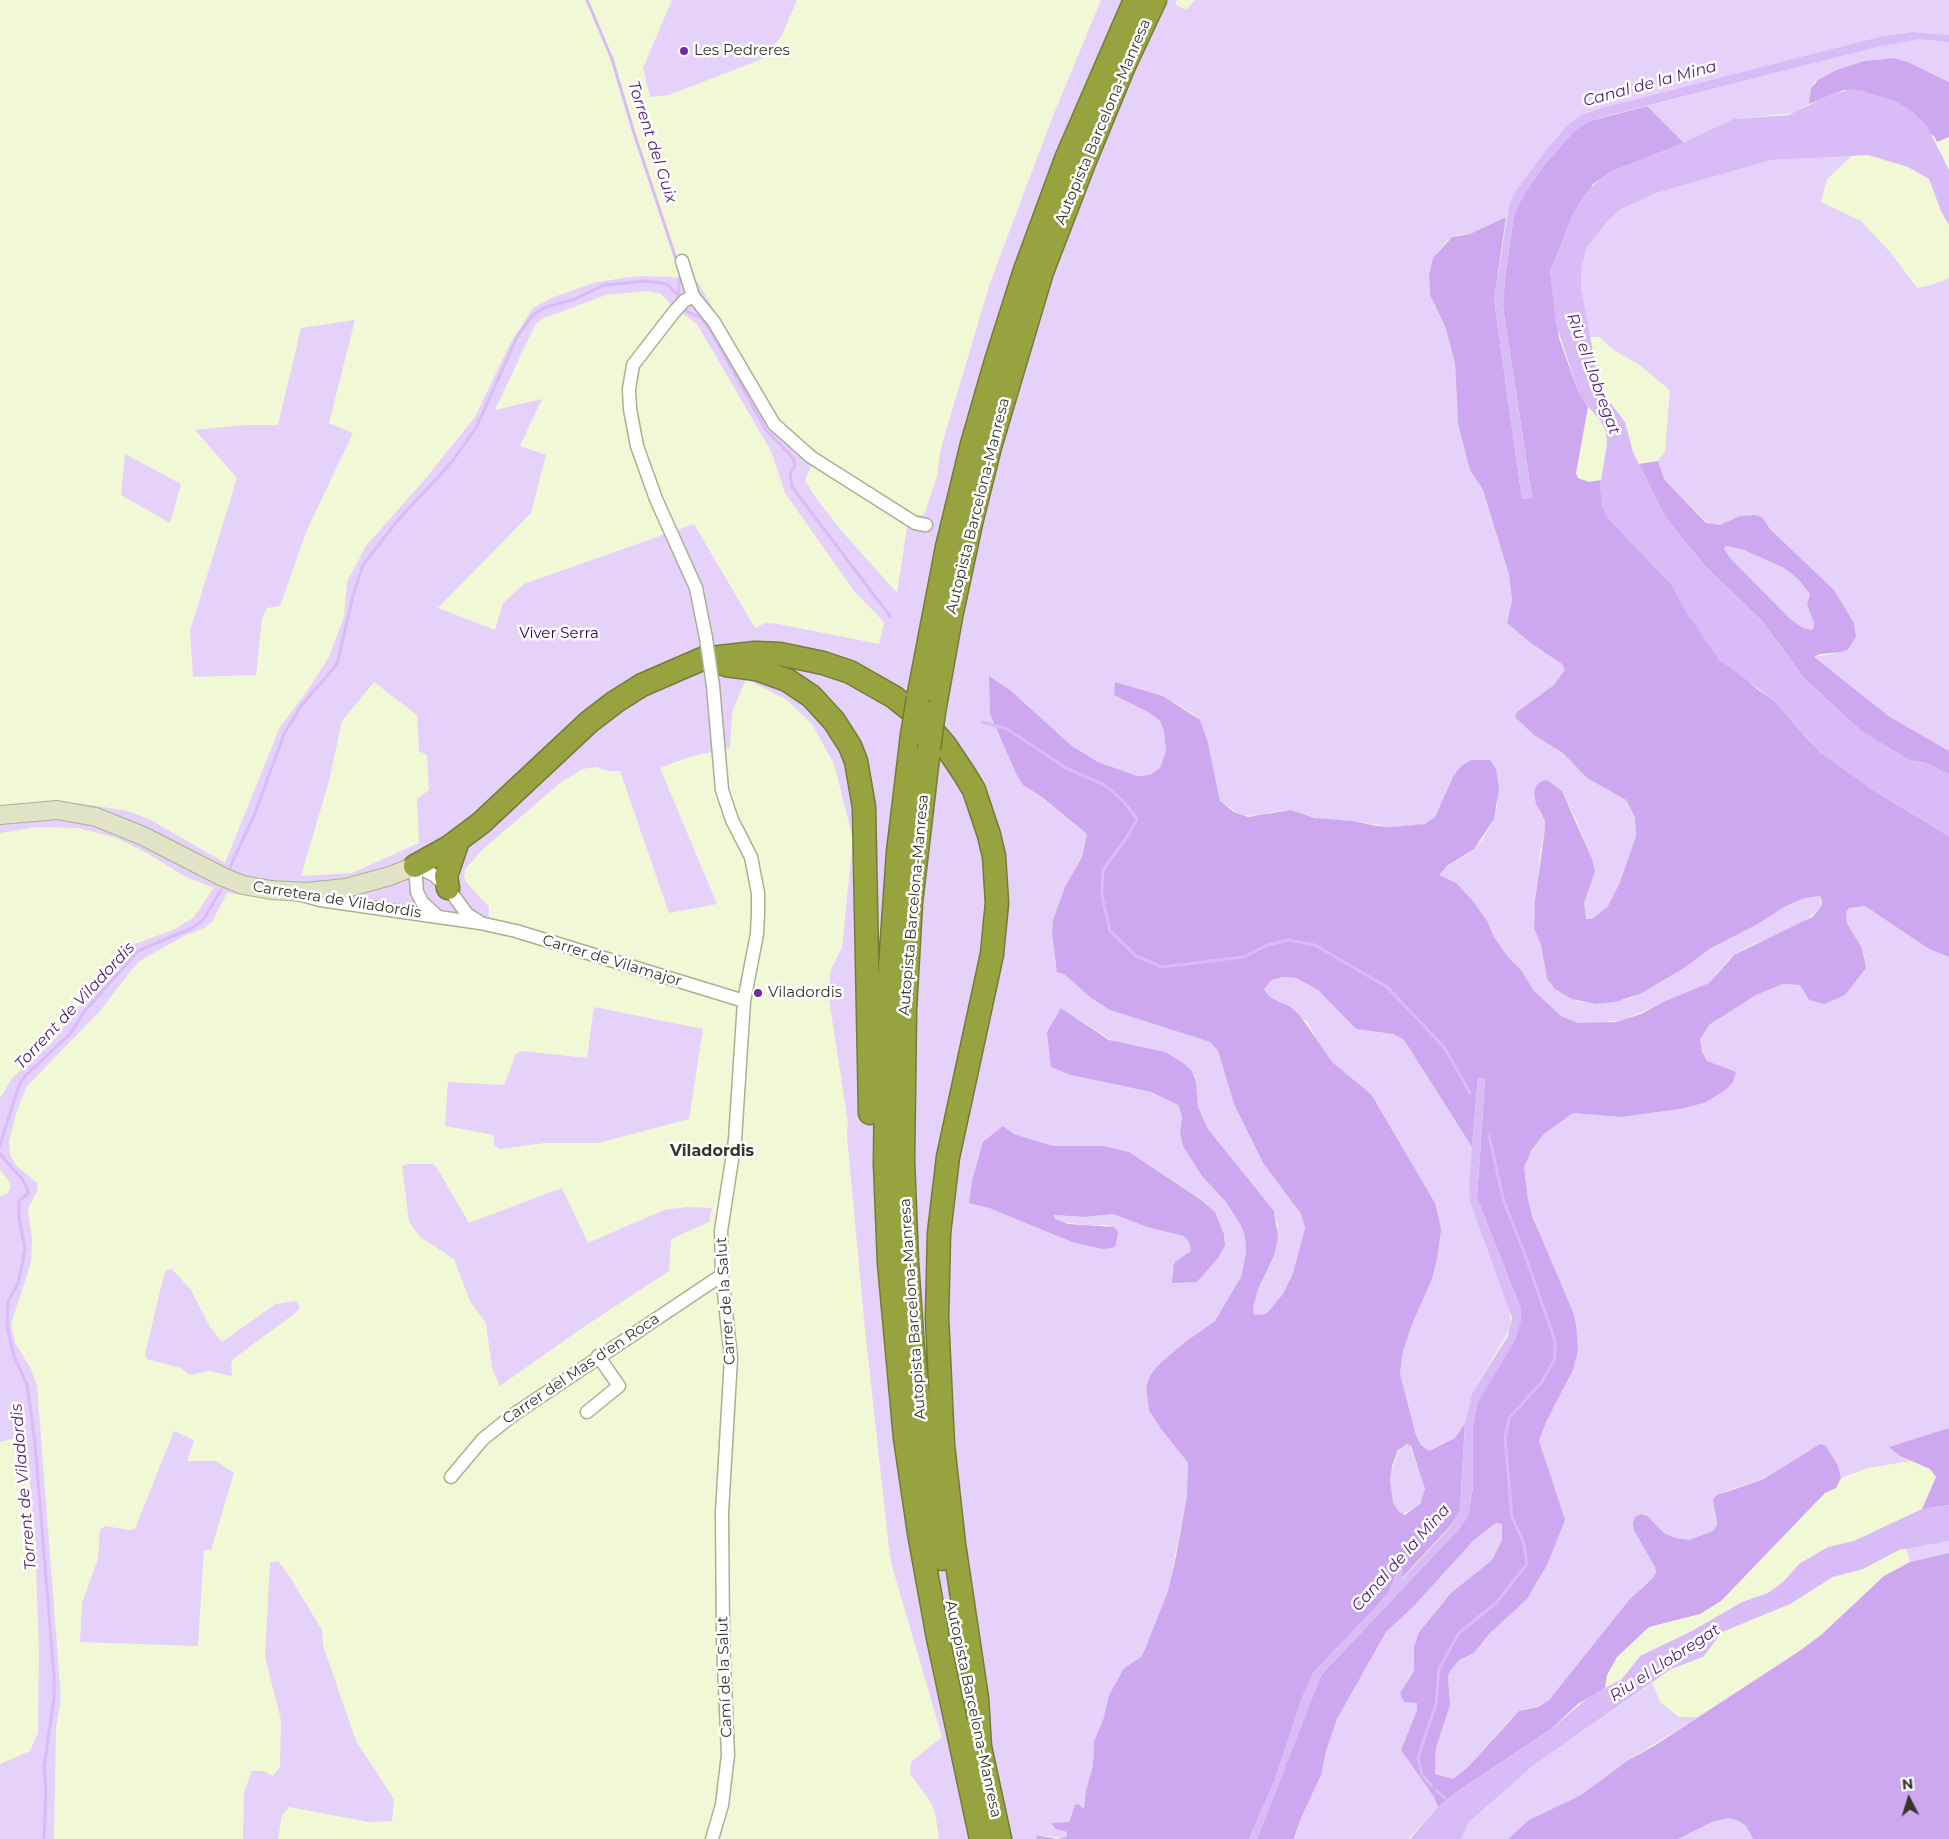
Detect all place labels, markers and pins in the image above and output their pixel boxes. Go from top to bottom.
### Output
place label: Les Pedreres [694,42,790,60]
marker: Les Pedreres [678,45,690,57]
place label: Viladordis [768,984,842,1002]
marker: Viladordis [752,987,764,999]

